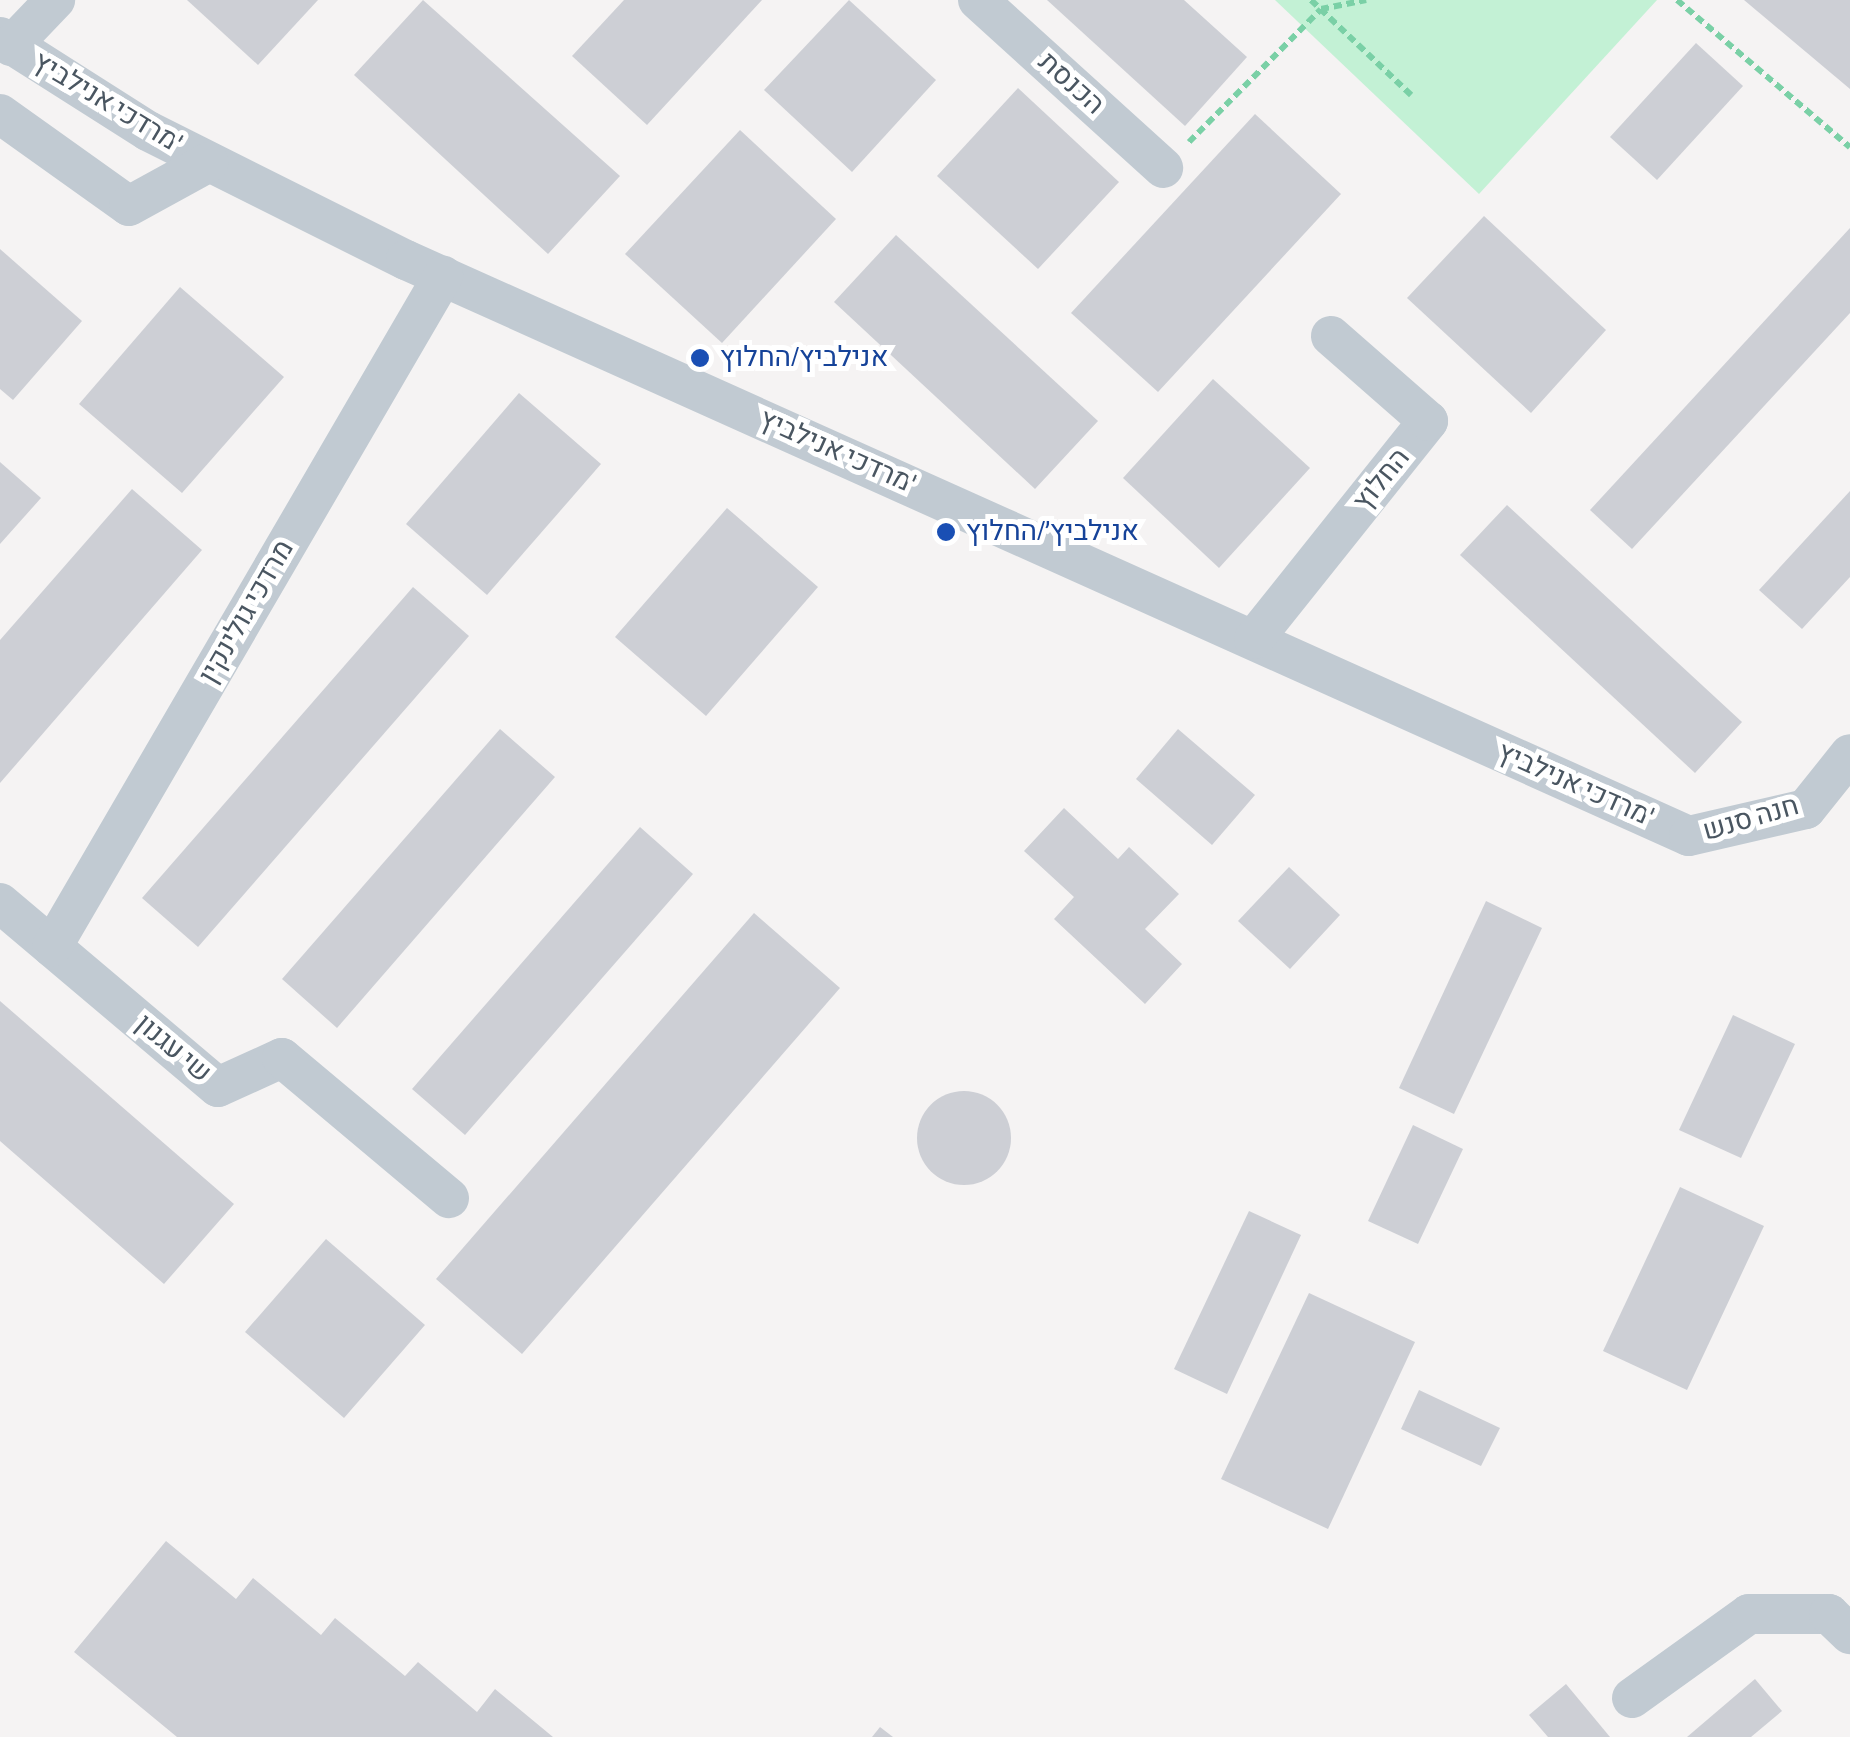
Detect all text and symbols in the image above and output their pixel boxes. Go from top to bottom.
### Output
street label: מרדכי אנילביץ' [27,45,187,161]
street label: הכנסת [1031,46,1111,122]
place label: אנילביץ/החלוץ [720,341,888,375]
marker: אנילביץ/החלוץ [689,347,711,369]
street label: מרדכי אנילביץ' [754,403,920,501]
street label: החלוץ [1347,442,1417,518]
place label: אנילביץ׳/החלוץ [966,515,1139,549]
marker: אנילביץ׳/החלוץ [935,521,957,543]
street label: מרדכי גולינקין [192,534,302,690]
street label: מרדכי אנילביץ' [1492,736,1658,834]
street label: חנה סנש [1699,789,1803,849]
street label: שי עגנון [128,1008,218,1090]

